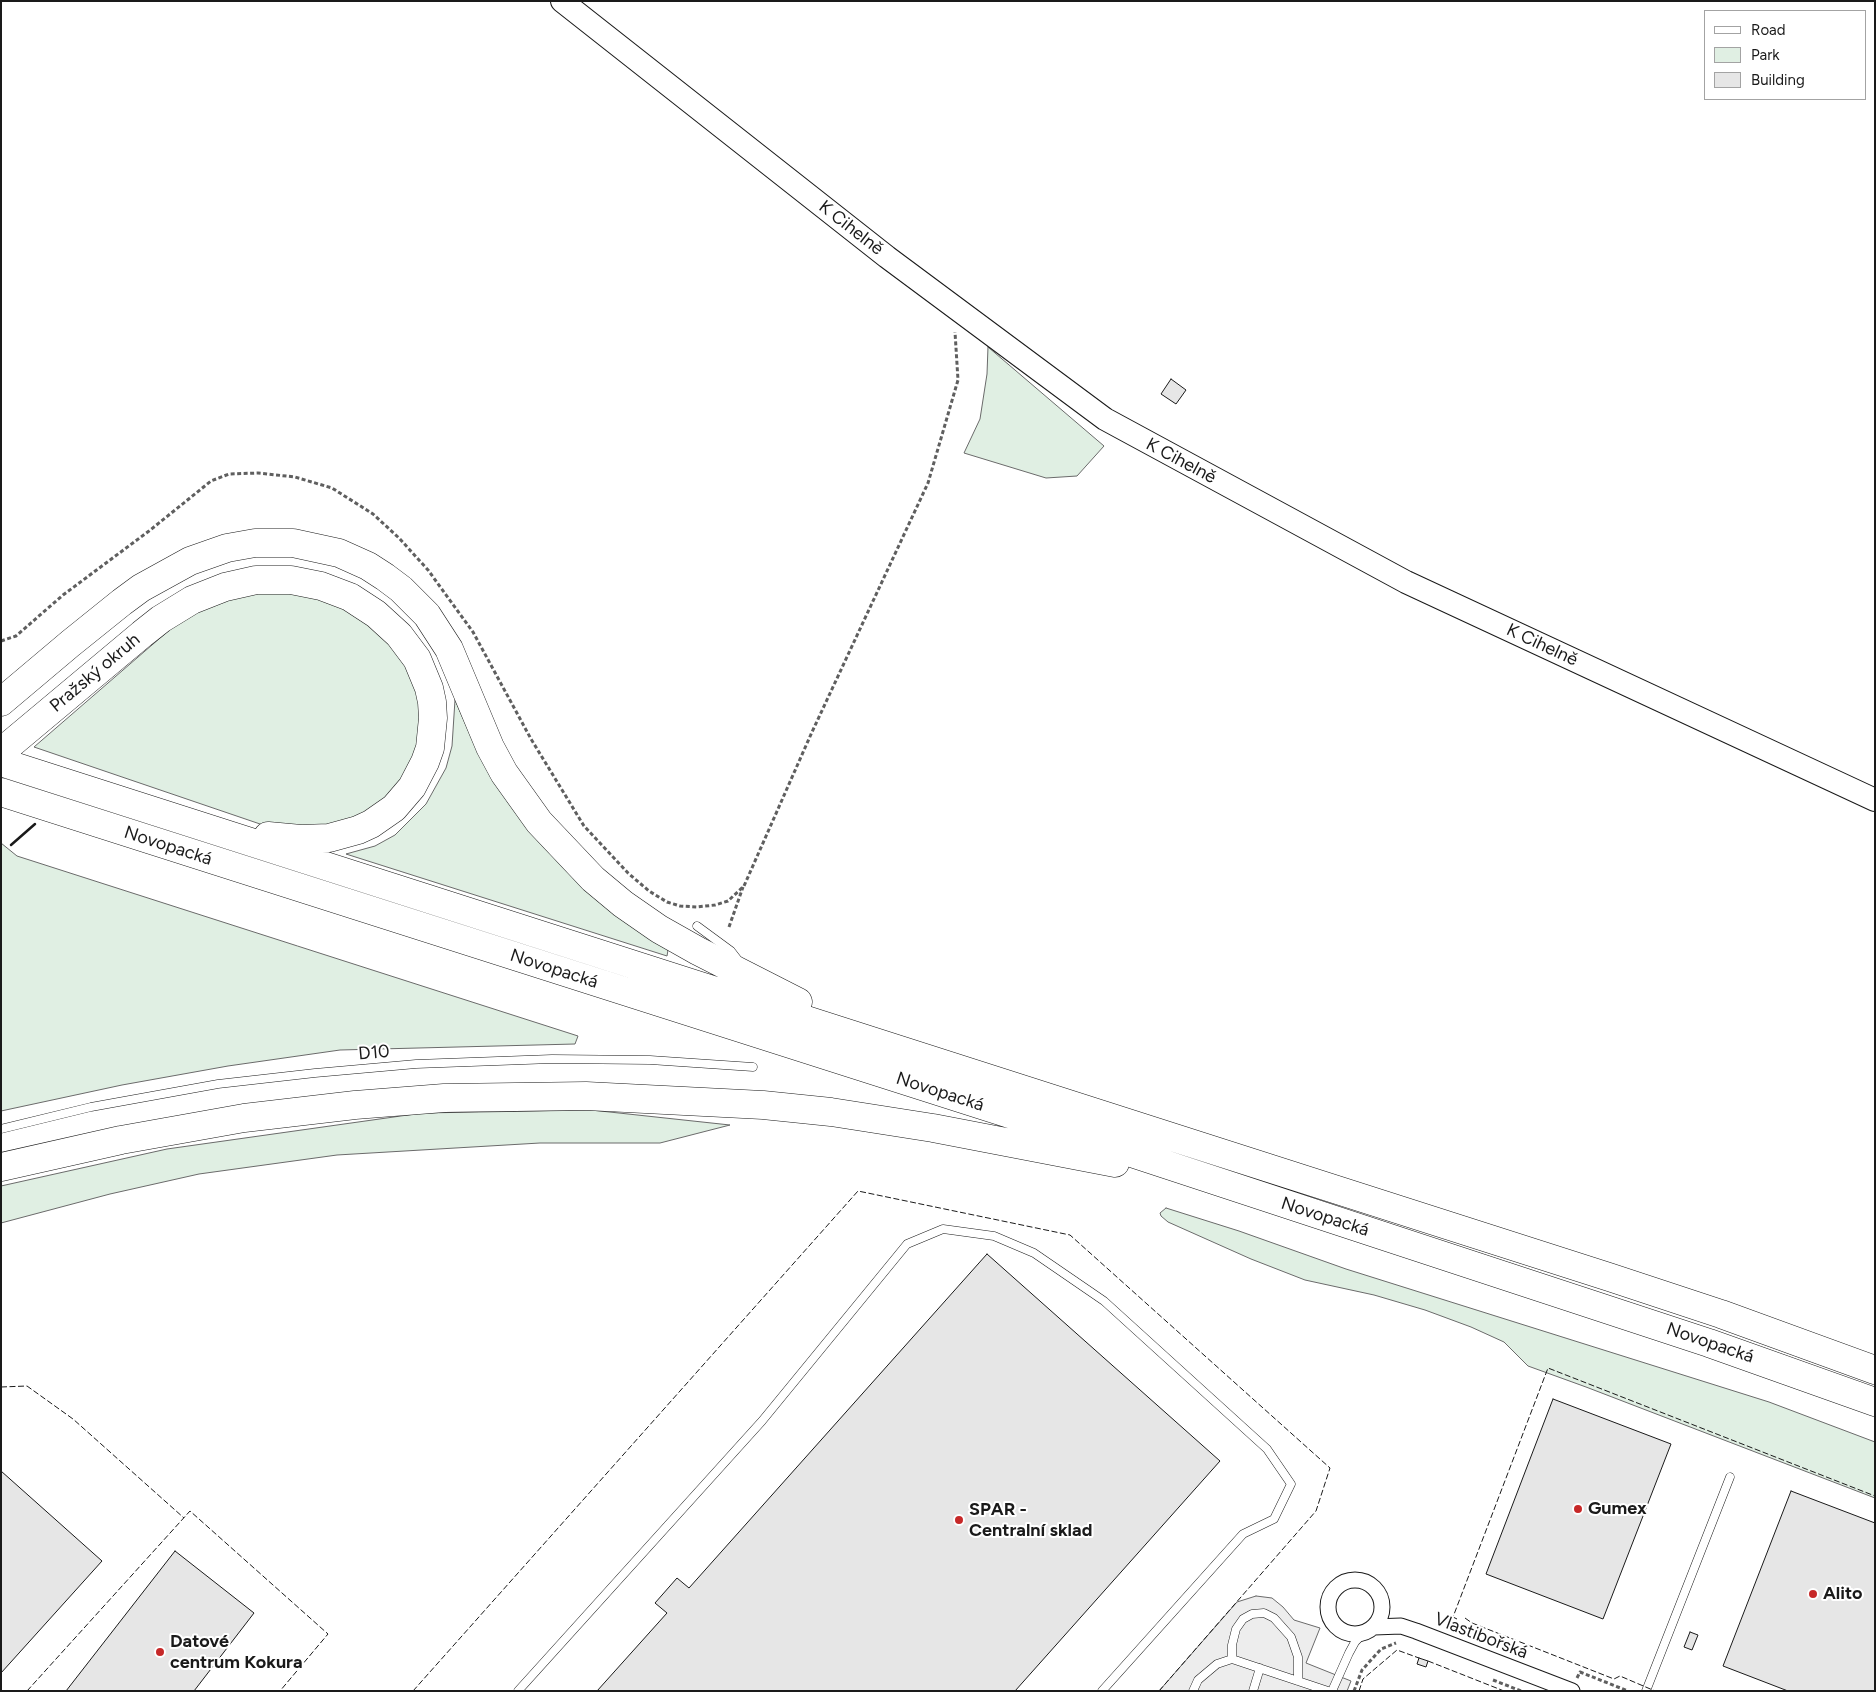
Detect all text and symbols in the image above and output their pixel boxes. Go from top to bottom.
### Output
legend [1704,10,1866,100]
text: Road [1751,21,1786,39]
text: Park [1751,46,1780,64]
text: Building [1751,71,1805,89]
street label: K Cihelně [814,196,888,260]
street label: K Cihelně [1142,434,1220,488]
street label: K Cihelně [1503,619,1581,671]
street label: Pražský okruh [46,629,144,717]
street label: Novopacká [121,822,215,870]
street label: Novopacká [507,945,601,993]
street label: D10 [357,1041,391,1065]
street label: Novopacká [893,1068,987,1116]
street label: Novopacká [1278,1193,1372,1241]
street label: Novopacká [1663,1318,1757,1368]
place label: Gumex [1588,1498,1647,1520]
place label: SPAR - Centralní sklad [969,1499,1092,1542]
marker: Gumex [1572,1503,1584,1515]
marker: SPAR - Centralní sklad [953,1514,965,1526]
place label: Alito [1823,1583,1863,1605]
marker: Alito [1807,1588,1819,1600]
street label: Vlastibořská [1431,1608,1531,1664]
place label: Datové centrum Kokura [170,1631,303,1674]
marker: Datové centrum Kokura [154,1646,166,1658]

